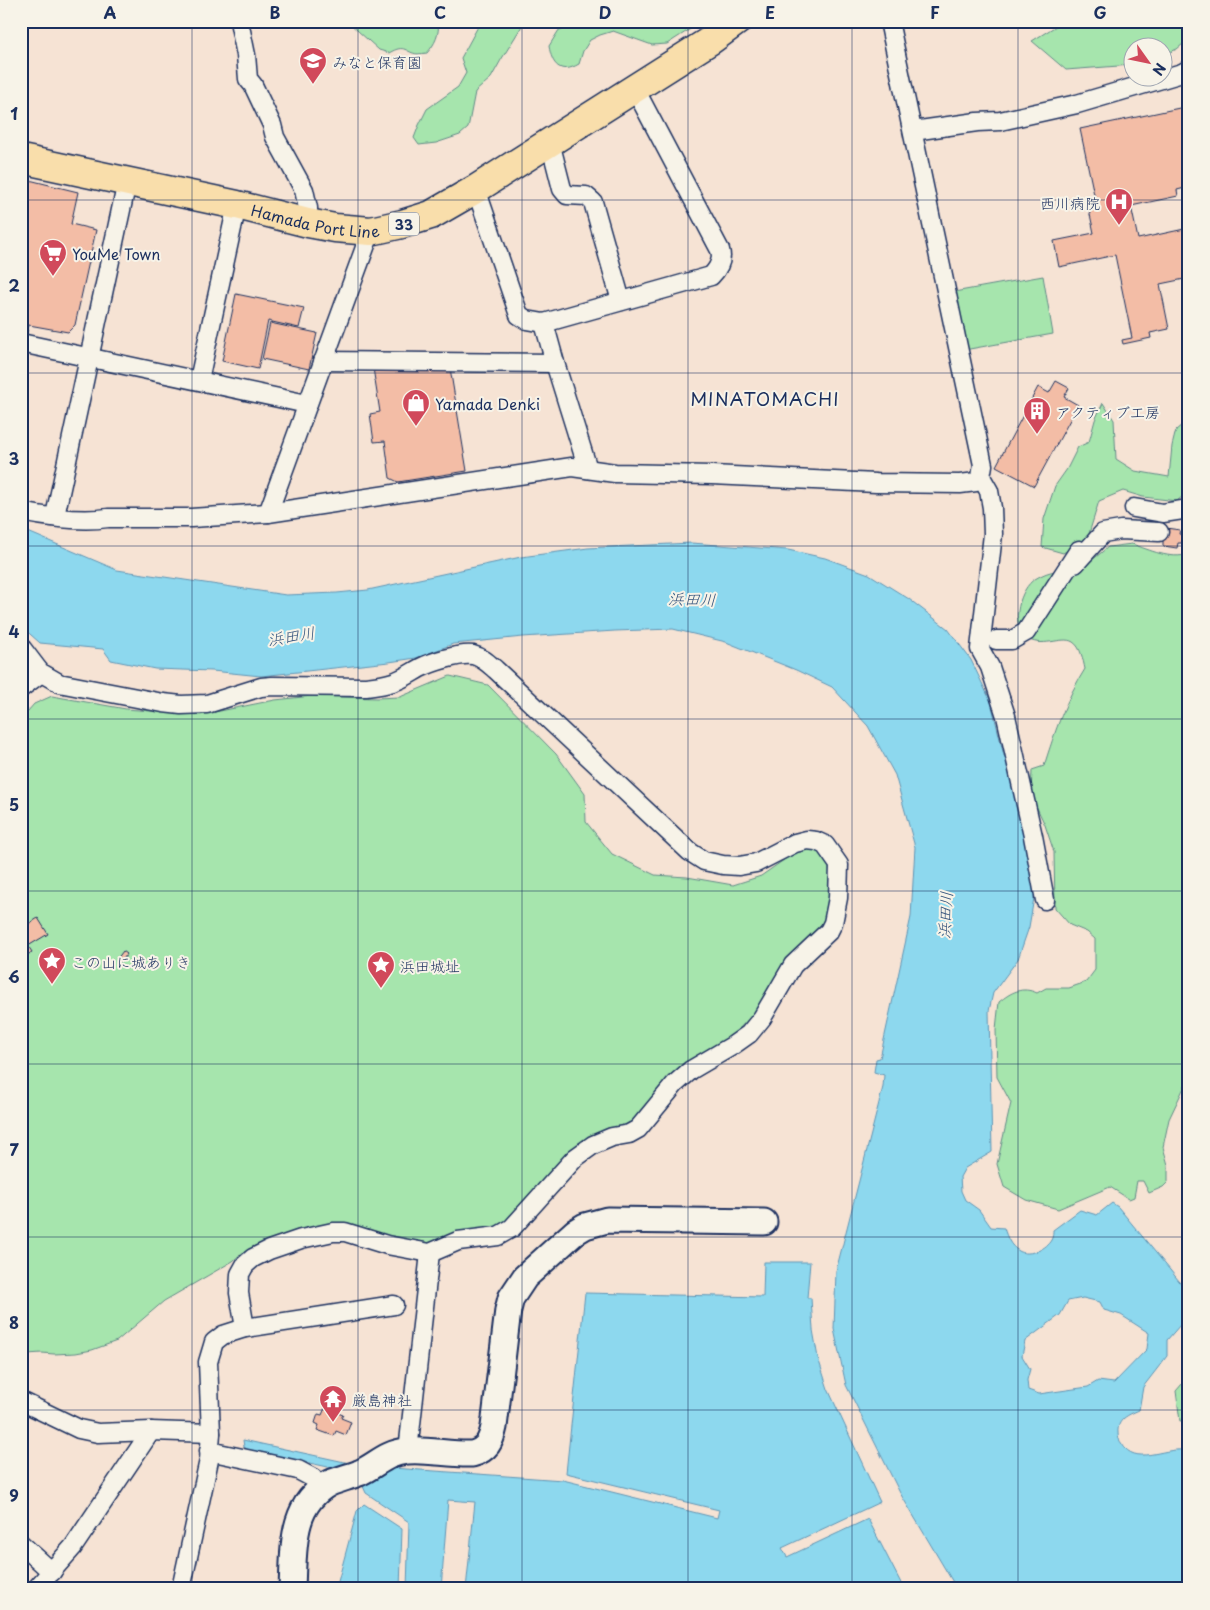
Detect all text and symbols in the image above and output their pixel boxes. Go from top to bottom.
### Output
text: A [104,0,117,24]
text: B [270,0,281,24]
text: C [434,0,446,24]
text: D [599,0,611,24]
text: E [765,0,775,24]
text: F [930,0,940,24]
text: G [1093,0,1107,24]
north arrow [1122,38,1172,88]
school or university icon: みなと保育園 [298,46,328,85]
place label: みなと保育園 [332,50,422,73]
text: N [1147,59,1171,80]
text: 1 [10,101,18,125]
hospital icon: 西川病院 [1104,187,1134,226]
place label: 西川病院 [1040,191,1100,214]
street label: Hamada Port Line [249,198,382,242]
road number: 33 [389,212,419,235]
supermarket icon: YouMe Town [38,238,68,277]
place label: YouMe Town [72,242,161,265]
text: 2 [8,273,20,297]
district label: MINATOMACHI [690,385,840,412]
shop icon: Yamada Denki [401,388,431,427]
place label: Yamada Denki [435,392,540,415]
building icon: アクティブ工房 [1022,396,1052,435]
place label: アクティブ工房 [1056,400,1160,423]
text: 3 [9,446,19,470]
water label: 浜田川 [668,585,716,611]
text: 4 [9,619,20,643]
water label: 浜田川 [265,619,317,651]
text: 5 [9,792,19,816]
water label: 浜田川 [931,890,957,940]
place icon: この山に城ありき [37,946,67,985]
place label: この山に城ありき [71,950,191,973]
place icon: 浜田城址 [366,950,396,989]
place label: 浜田城址 [400,954,460,977]
text: 6 [8,964,20,988]
text: 7 [9,1137,19,1161]
text: 8 [9,1310,19,1334]
temple icon: 厳島神社 [318,1384,348,1423]
place label: 厳島神社 [352,1388,412,1411]
text: 9 [9,1483,19,1507]

